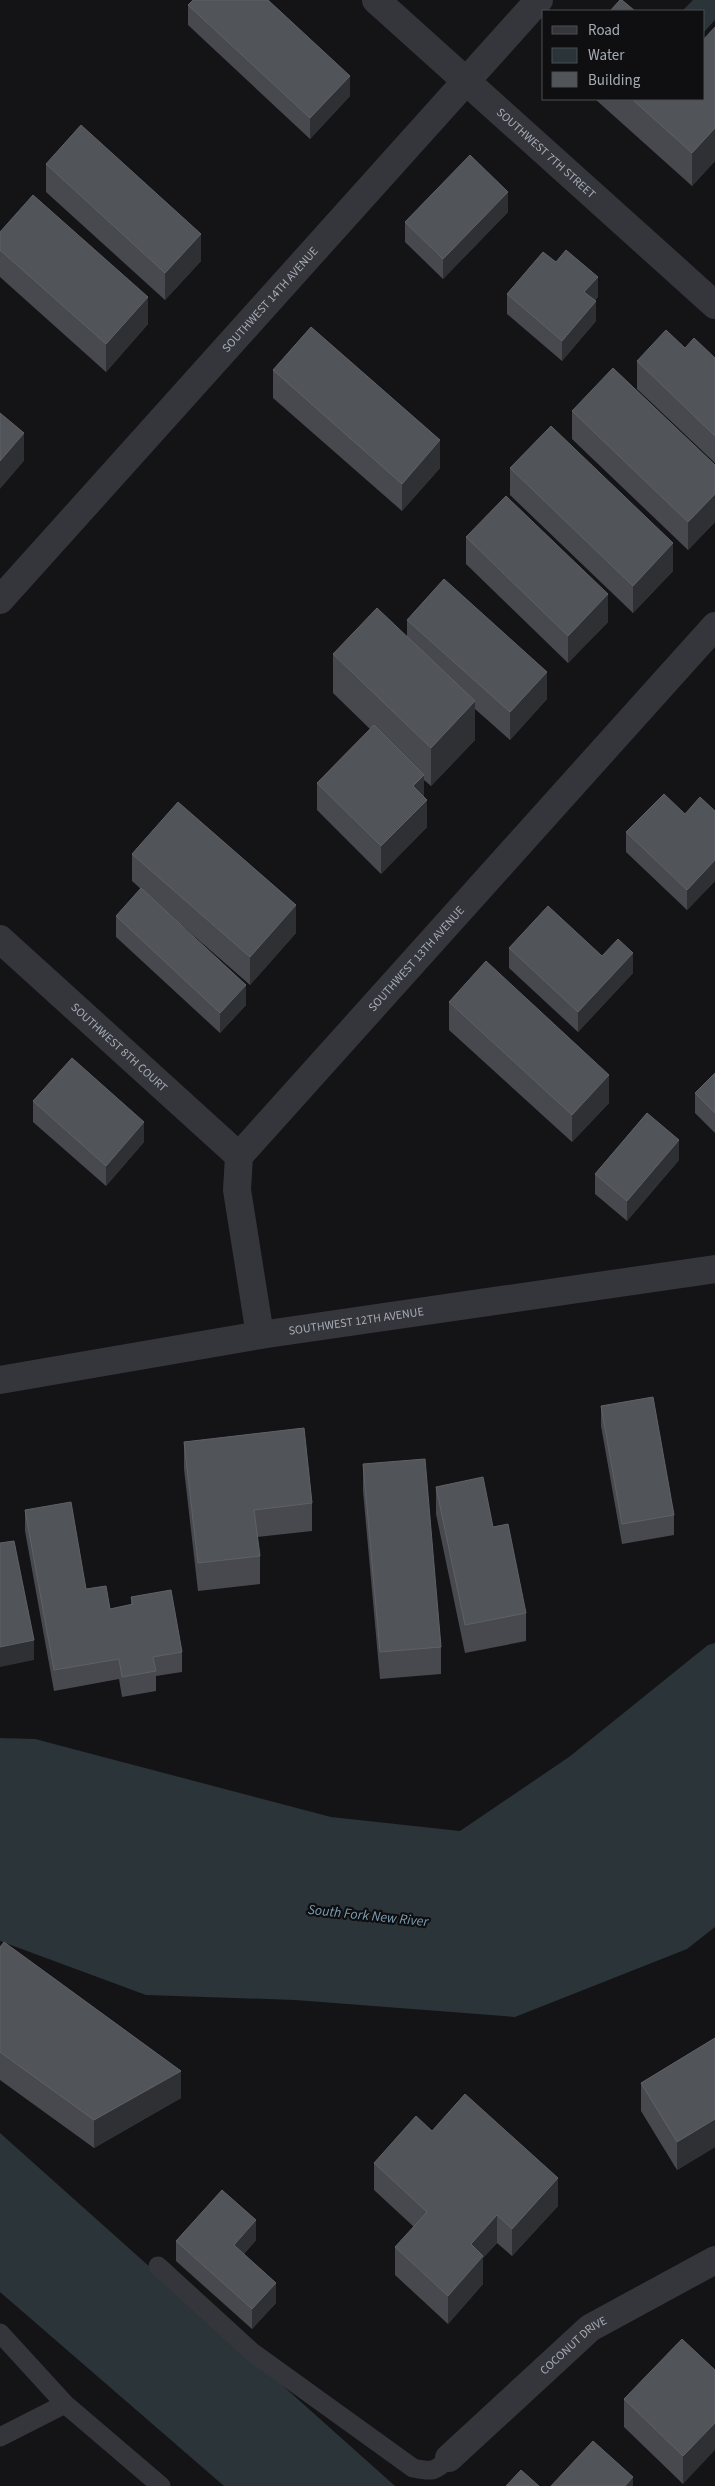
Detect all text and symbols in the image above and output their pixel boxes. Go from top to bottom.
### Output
legend [542,10,705,100]
text: Road [588,20,620,41]
text: Water [588,45,625,66]
text: Building [588,70,641,91]
street label: SOUTHWEST 7TH STREET [493,104,600,203]
street label: SOUTHWEST 14TH AVENUE [218,243,322,356]
street label: SOUTHWEST 13TH AVENUE [364,902,468,1015]
street label: SOUTHWEST 8TH COURT [67,999,172,1096]
street label: SOUTHWEST 12TH AVENUE [287,1303,425,1339]
water label: South Fork New River [307,1900,430,1932]
street label: COCONUT DRIVE [536,2312,610,2379]

